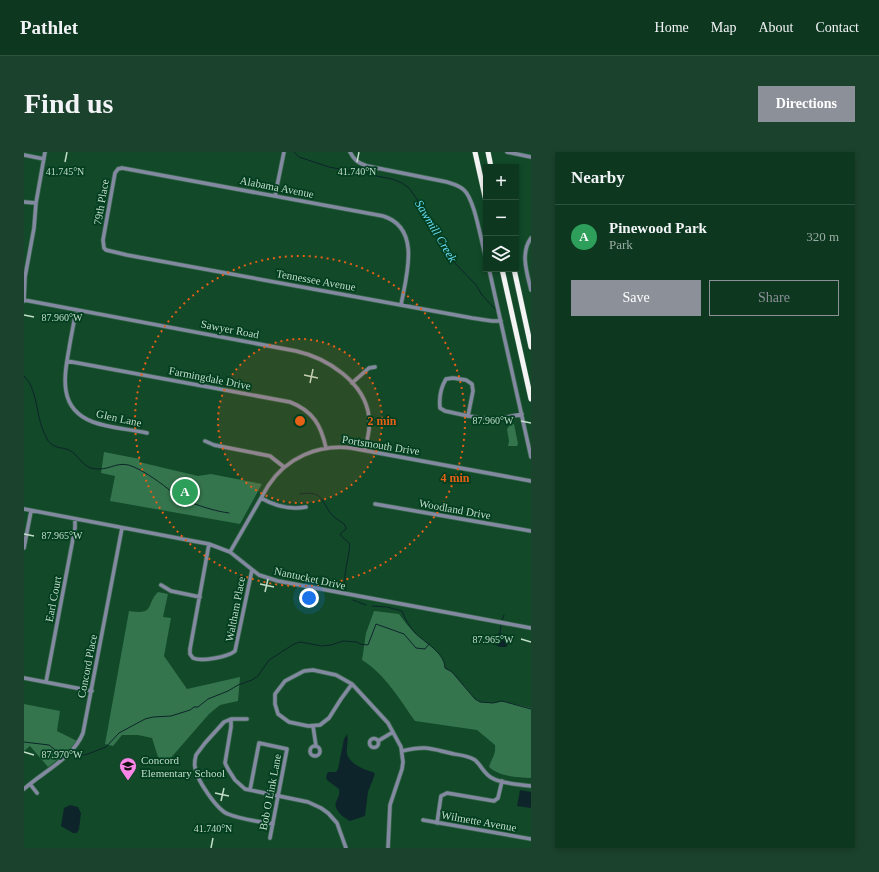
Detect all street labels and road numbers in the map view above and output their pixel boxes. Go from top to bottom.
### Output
street label: Alabama Avenue [239,174,315,200]
street label: 79th Place [91,178,111,226]
street label: Tennessee Avenue [275,267,357,293]
street label: Sawyer Road [200,317,261,341]
street label: Farmingdale Drive [168,364,252,392]
street label: Glen Lane [95,407,143,429]
street label: Portsmouth Drive [341,433,421,457]
street label: Woodland Drive [418,497,492,521]
street label: Nantucket Drive [273,565,347,591]
street label: Earl Court [43,575,63,623]
street label: Waltham Place [223,575,247,643]
street label: Concord Place [75,633,99,699]
street label: Bob O Link Lane [257,753,283,831]
street label: Wilmette Avenue [441,808,518,834]

